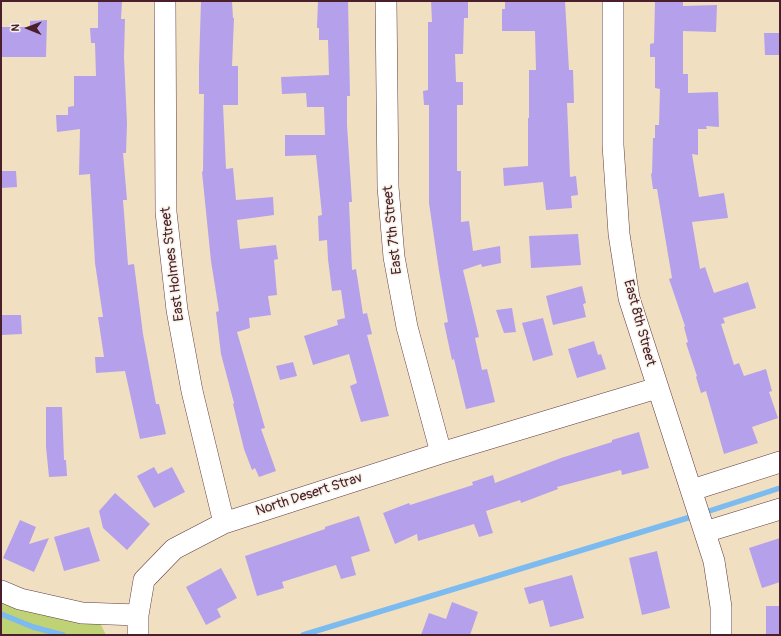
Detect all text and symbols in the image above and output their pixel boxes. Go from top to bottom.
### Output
north arrow [8,8,48,48]
text: N [9,24,22,32]
street label: East 7th Street [380,185,406,275]
street label: East Holmes Street [158,206,188,322]
street label: East 8th Street [619,278,659,368]
street label: North Desert Strav [253,470,365,520]

